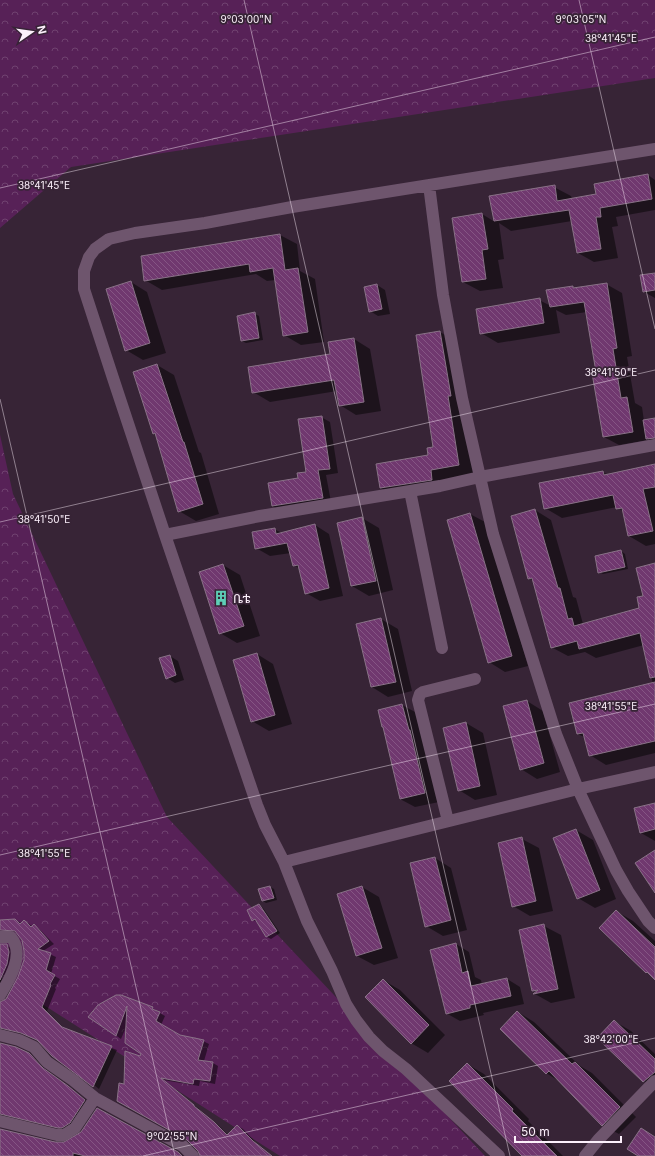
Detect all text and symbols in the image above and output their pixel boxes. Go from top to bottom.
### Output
north arrow [12,12,52,52]
text: 9°03'00"N [220,13,272,25]
text: 9°03'05"N [556,13,606,25]
text: N [34,24,50,35]
text: 38°41'45"E [585,32,637,44]
text: 38°41'45"E [18,179,70,191]
text: 38°41'50"E [585,366,637,378]
text: 38°41'50"E [18,513,70,525]
building icon: ቤቴ [212,589,230,607]
place label: ቤቴ [233,590,251,606]
text: 38°41'55"E [585,700,637,712]
text: 38°41'55"E [18,847,70,859]
text: 38°42'00"E [583,1033,639,1045]
scale bar [515,1118,621,1144]
text: 50 m [521,1124,550,1139]
text: 9°02'55"N [147,1130,197,1142]

